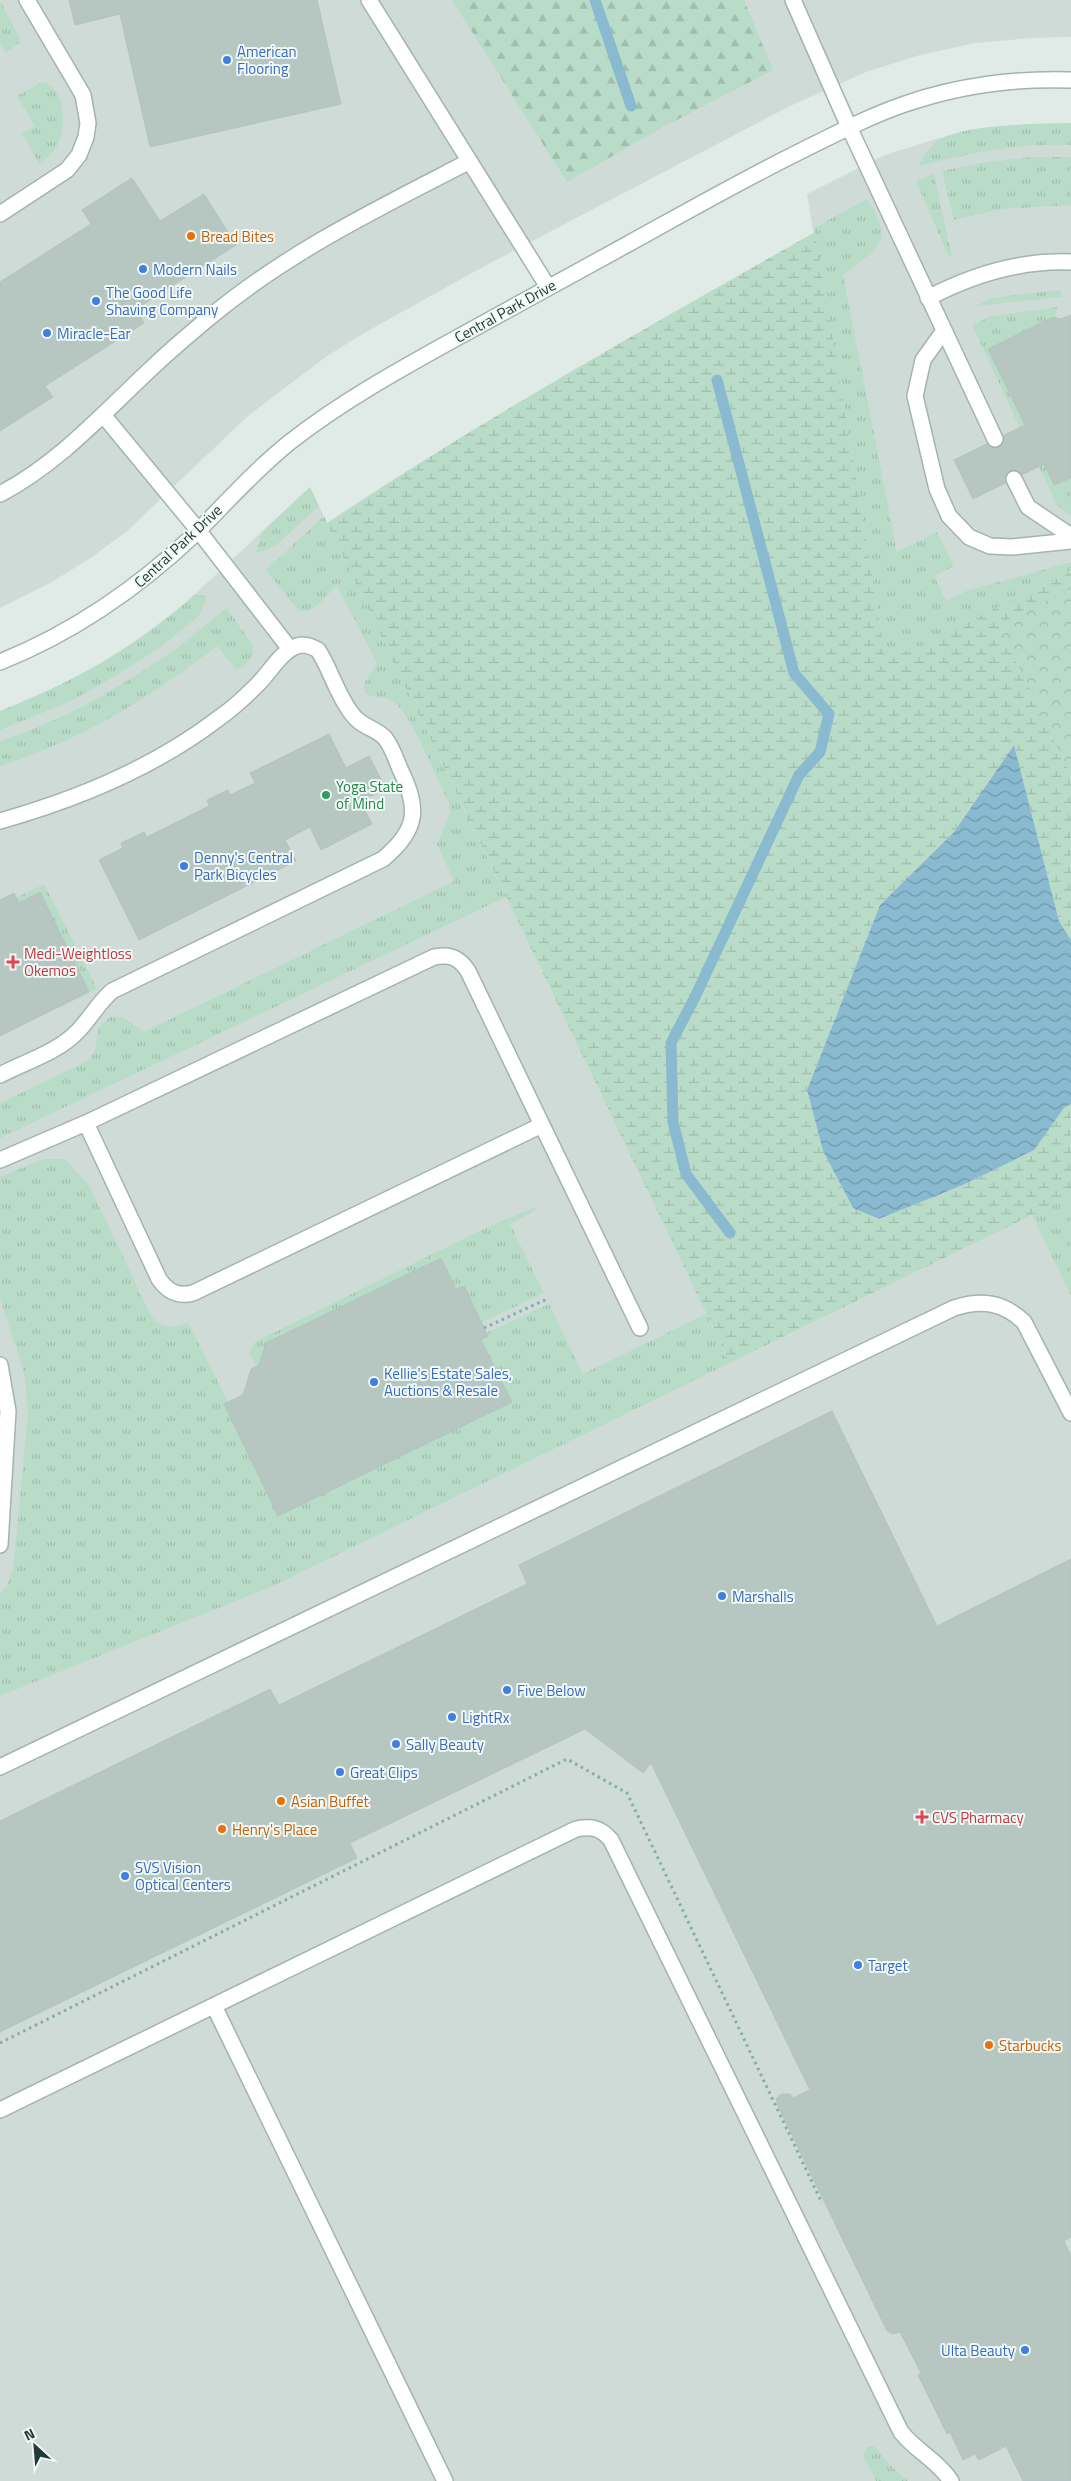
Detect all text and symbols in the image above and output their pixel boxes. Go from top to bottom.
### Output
place label: American Flooring [237,40,297,80]
marker: American Flooring [221,54,233,66]
place label: Bread Bites [201,225,274,248]
marker: Bread Bites [185,230,197,242]
place label: Modern Nails [153,258,237,281]
marker: Modern Nails [137,263,149,275]
street label: Central Park Drive [450,274,560,348]
place label: The Good Life Shaving Company [106,281,218,321]
marker: The Good Life Shaving Company [90,295,102,307]
place label: Miracle-Ear [57,322,131,345]
marker: Miracle-Ear [41,327,53,339]
street label: Central Park Drive [129,499,227,593]
place label: Yoga State of Mind [336,775,403,815]
marker: Yoga State of Mind [320,789,332,801]
place label: Denny's Central Park Bicycles [194,846,293,886]
marker: Denny's Central Park Bicycles [178,860,190,872]
place label: Medi-Weightloss Okemos [24,942,132,982]
marker: Medi-Weightloss Okemos [6,955,20,969]
place label: Kellie's Estate Sales, Auctions & Resale [384,1362,512,1402]
marker: Kellie's Estate Sales, Auctions & Resale [368,1376,380,1388]
place label: Marshalls [732,1585,794,1608]
marker: Marshalls [716,1590,728,1602]
place label: Five Below [517,1679,586,1702]
marker: Five Below [501,1684,513,1696]
place label: LightRx [462,1706,510,1729]
marker: LightRx [446,1711,458,1723]
place label: Sally Beauty [406,1733,484,1756]
marker: Sally Beauty [390,1738,402,1750]
place label: Great Clips [350,1761,418,1784]
marker: Great Clips [334,1766,346,1778]
place label: Asian Buffet [291,1790,370,1813]
marker: Asian Buffet [275,1795,287,1807]
place label: CVS Pharmacy [932,1806,1024,1829]
marker: CVS Pharmacy [916,1811,928,1823]
place label: Henry's Place [232,1818,317,1841]
marker: Henry's Place [216,1823,228,1835]
place label: SVS Vision Optical Centers [135,1856,231,1896]
marker: SVS Vision Optical Centers [119,1870,131,1882]
place label: Target [868,1954,908,1977]
marker: Target [852,1959,864,1971]
place label: Starbucks [999,2034,1062,2057]
marker: Starbucks [983,2039,995,2051]
place label: Ulta Beauty [941,2339,1015,2362]
marker: Ulta Beauty [1019,2344,1031,2356]
north arrow [10,2421,60,2471]
text: N [20,2422,38,2445]

